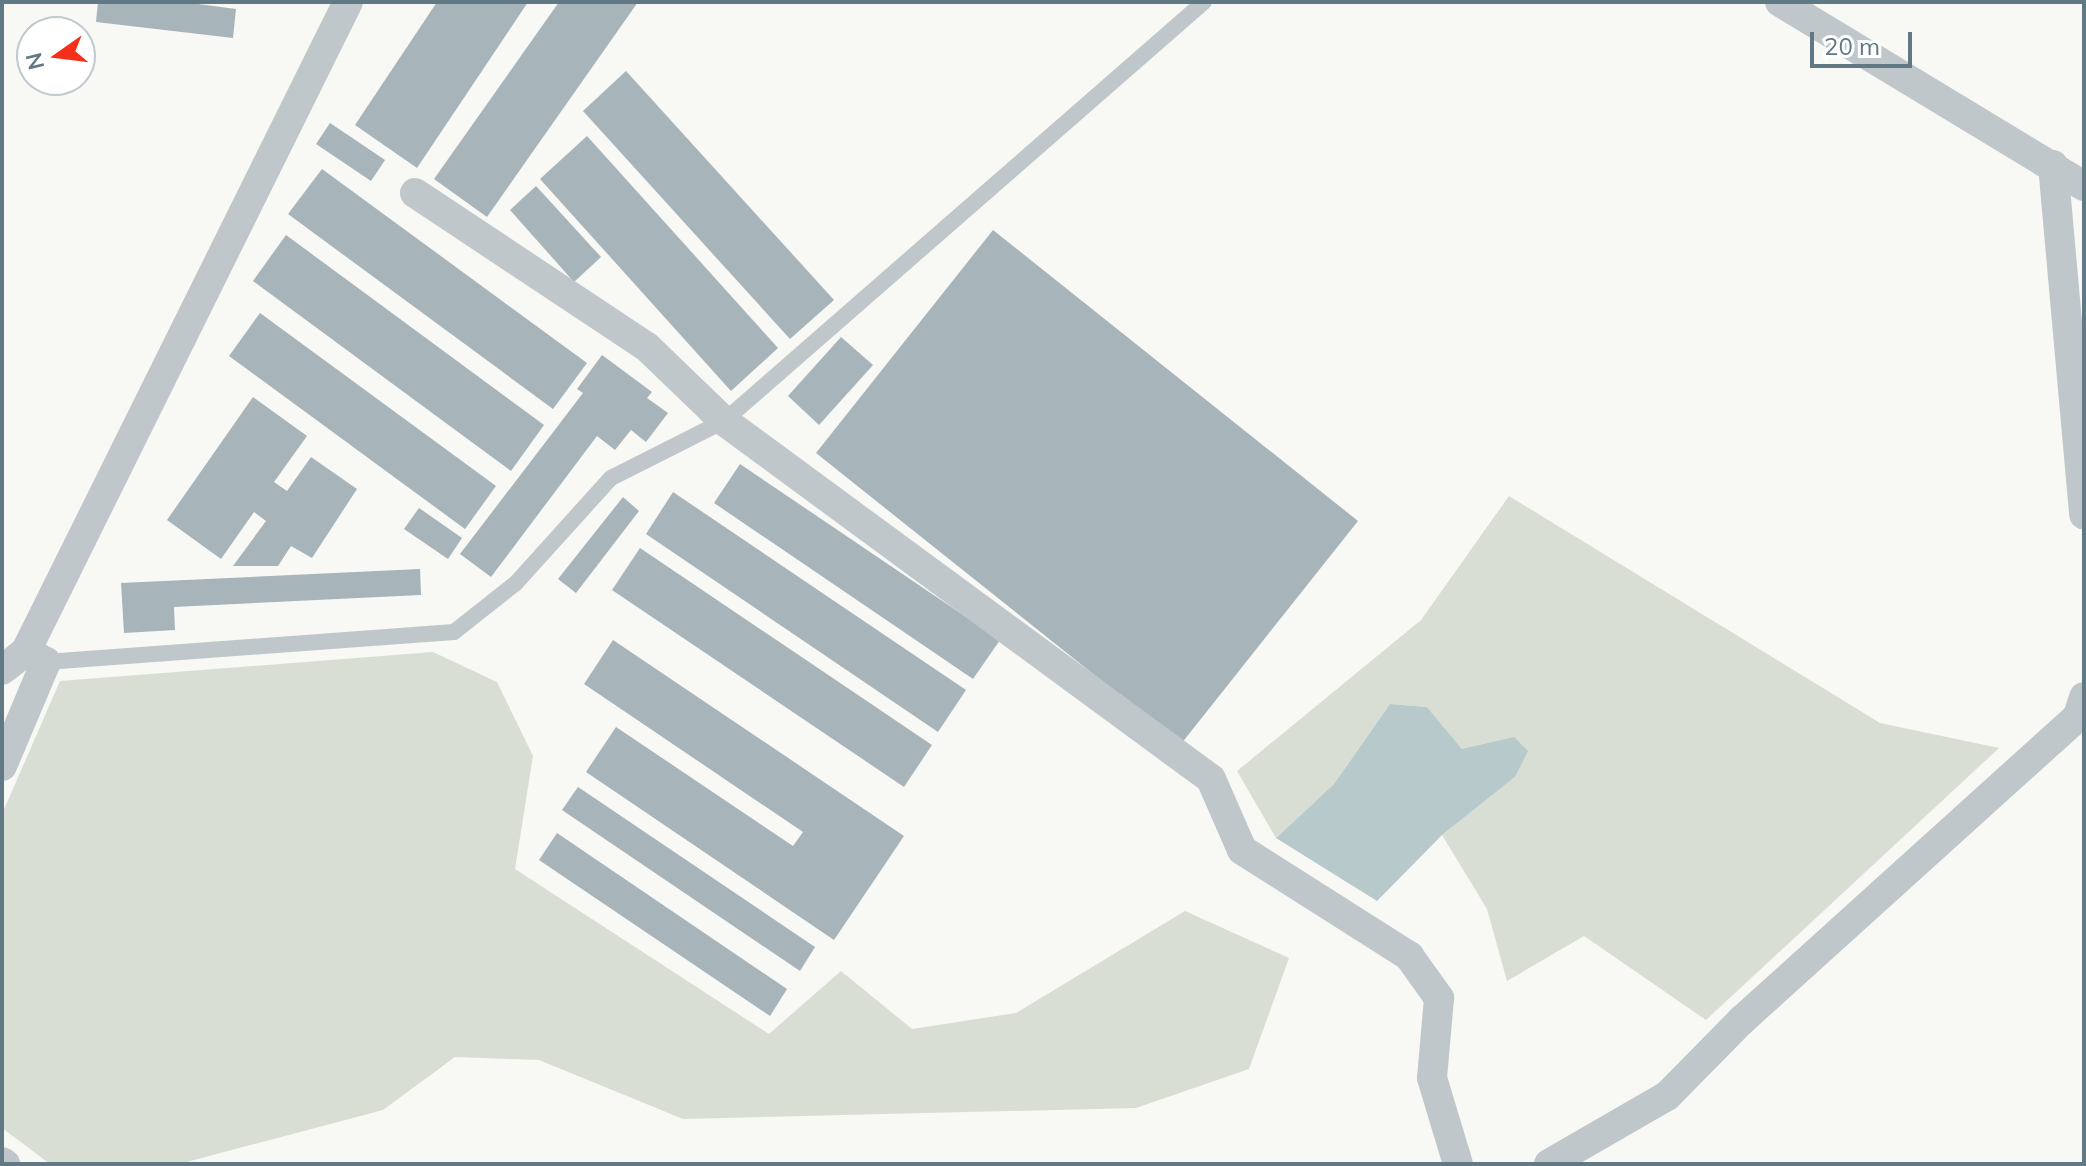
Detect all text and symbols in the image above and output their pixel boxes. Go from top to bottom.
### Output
north arrow [16,16,96,96]
scale bar [1814,16,1916,66]
text: 20 m [1824,31,1880,61]
text: N [19,50,50,73]

